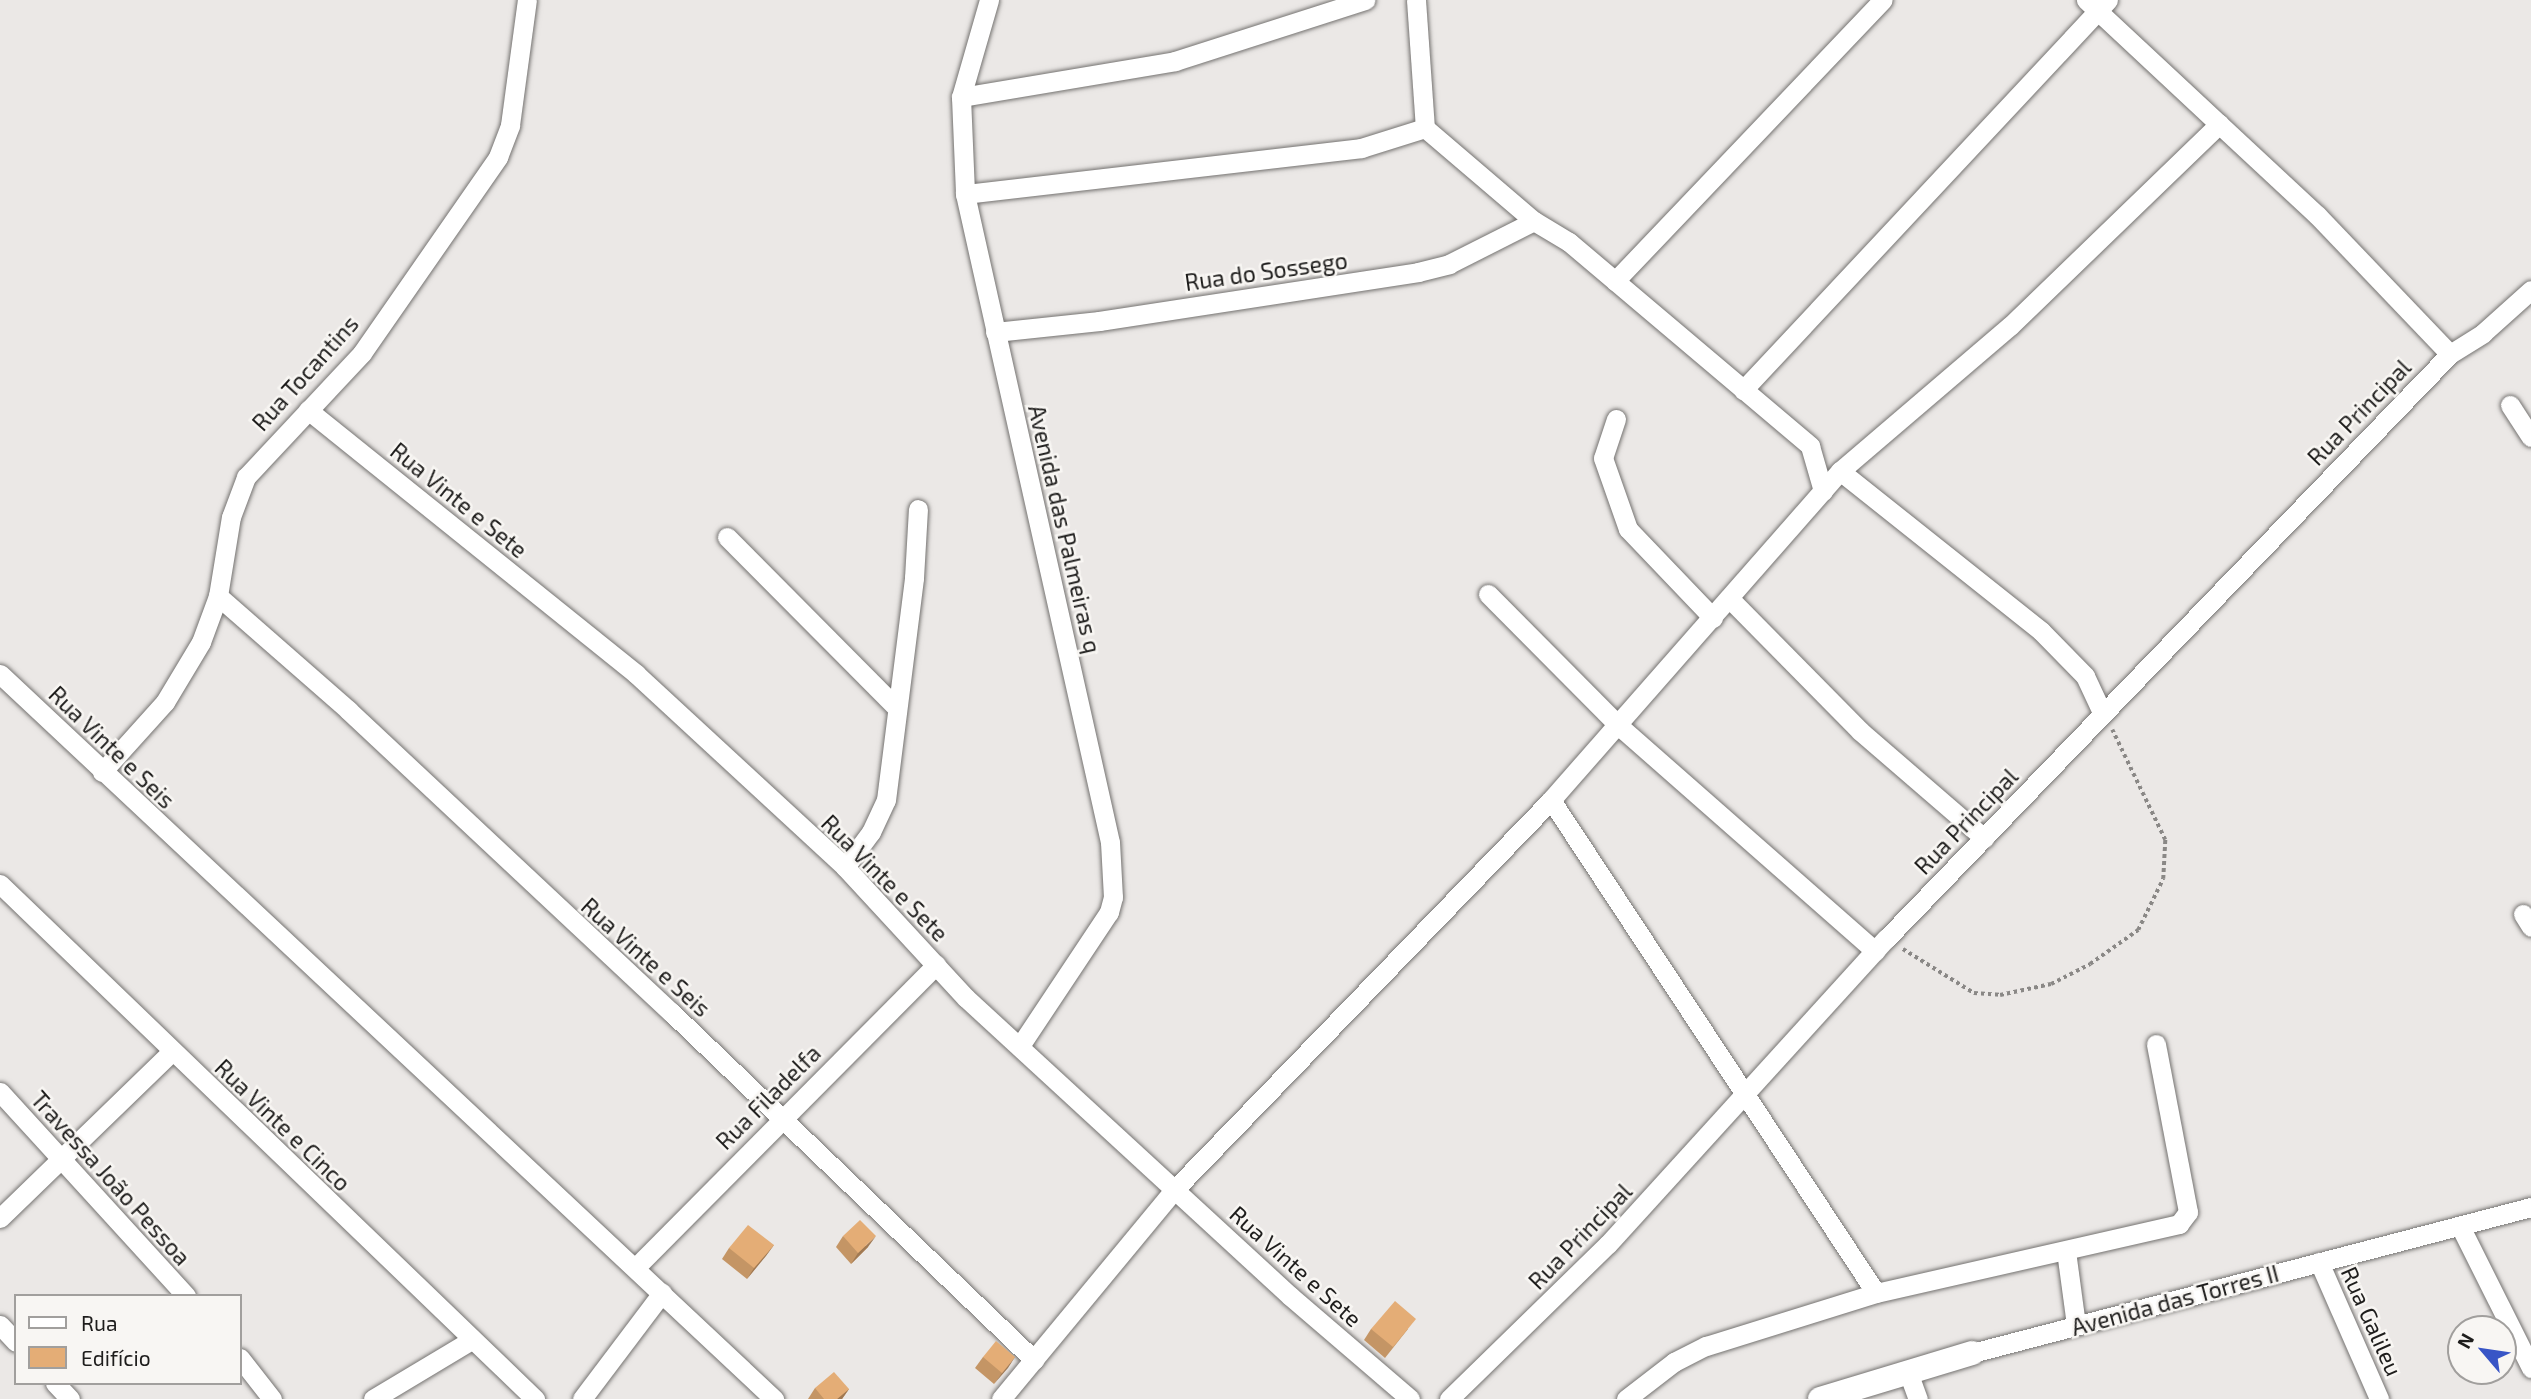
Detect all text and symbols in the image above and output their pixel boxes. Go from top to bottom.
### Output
street label: Rua do Sossego [1183,246,1349,296]
street label: Rua Tocantins [246,310,364,436]
street label: Rua Principal [2302,353,2416,471]
street label: Avenida das Palmeiras q [1023,402,1107,656]
street label: Rua Vinte e Sete [385,436,533,564]
street label: Rua Vinte e Seis [43,680,181,814]
street label: Rua Principal [1909,762,2023,880]
street label: Rua Vinte e Sete [816,809,954,947]
street label: Rua Vinte e Seis [576,892,716,1022]
street label: Rua Filadelfa [710,1039,826,1155]
street label: Rua Vinte e Cinco [209,1053,357,1197]
street label: Travessa João Pessoa [25,1085,197,1271]
street label: Rua Principal [1523,1177,1637,1295]
street label: Rua Vinte e Sete [1224,1199,1368,1333]
street label: Avenida das Torres II [2068,1259,2282,1341]
street label: Rua Galileu [2336,1262,2408,1380]
legend [14,1294,242,1385]
text: Rua [81,1310,117,1335]
north arrow [2447,1315,2517,1385]
text: N [2452,1329,2478,1352]
text: Edifício [81,1345,151,1370]

